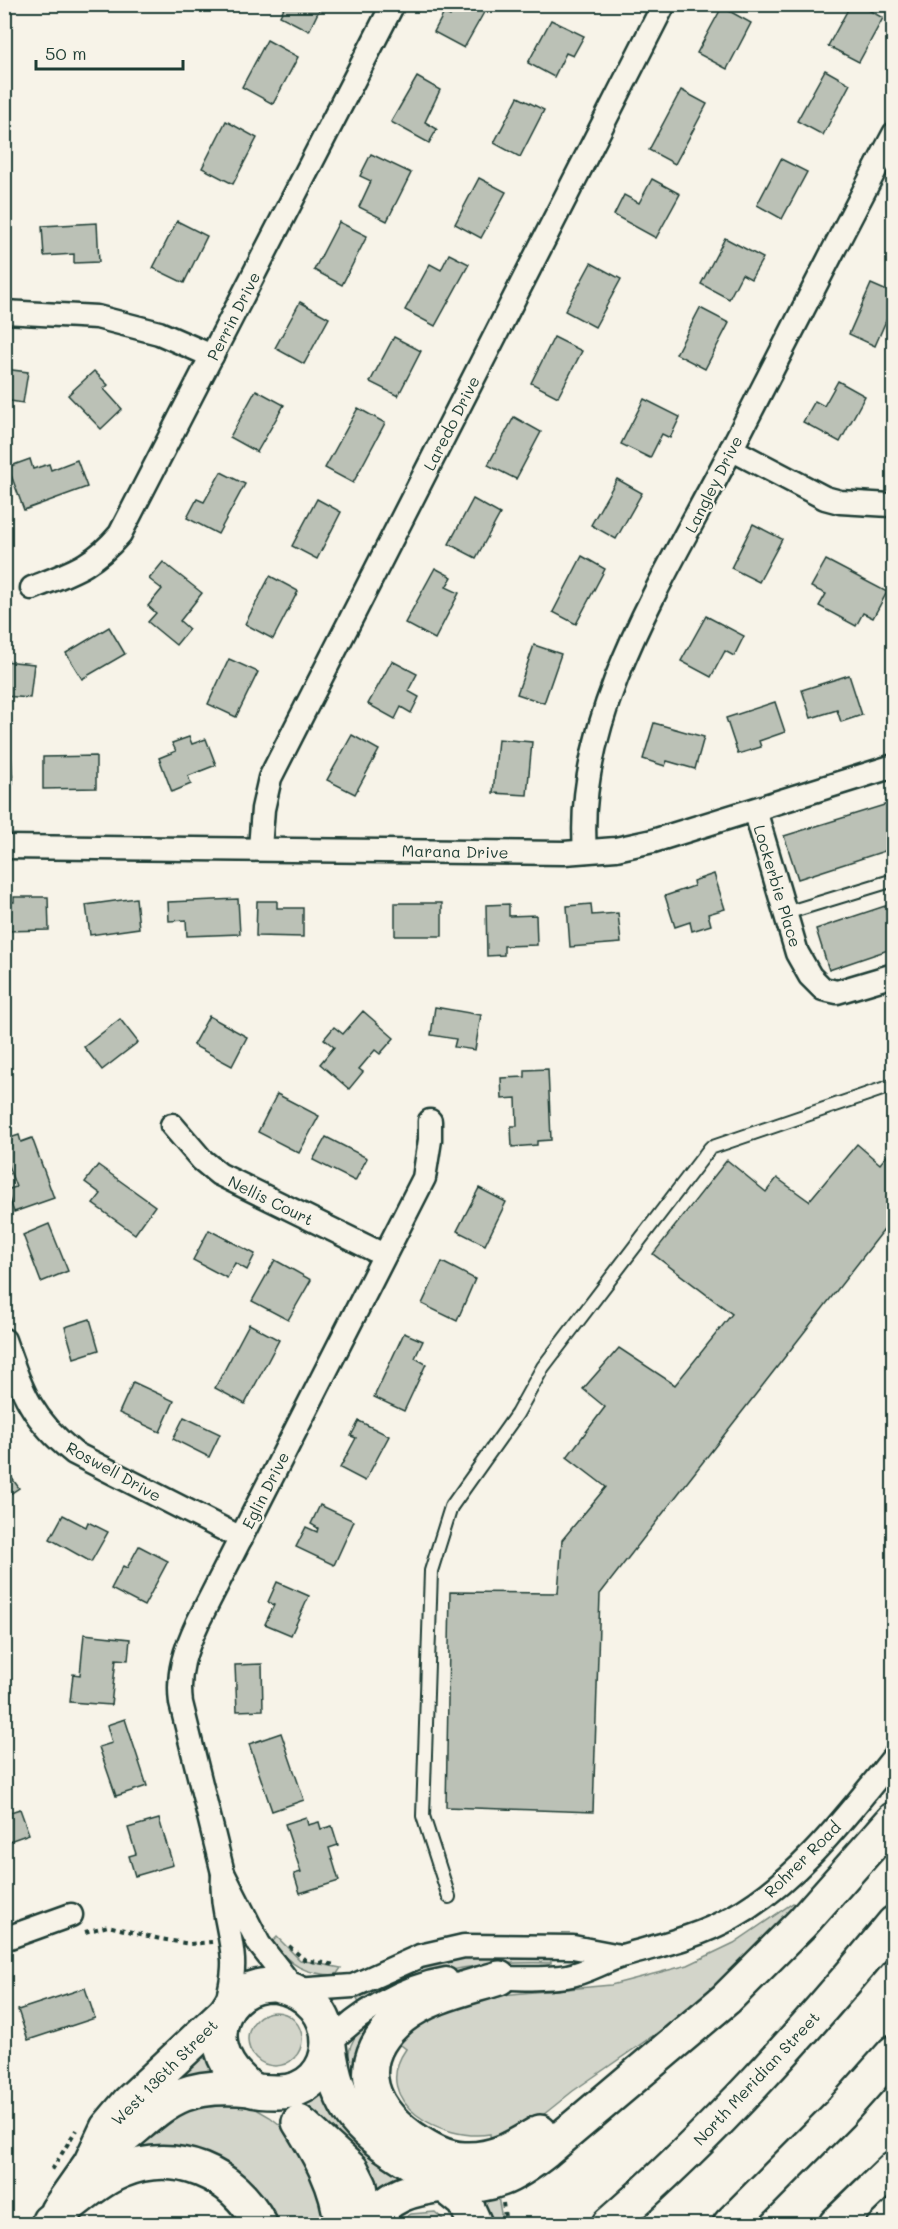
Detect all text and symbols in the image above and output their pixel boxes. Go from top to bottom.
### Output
scale bar [36,33,183,71]
text: 50 m [45,41,87,65]
street label: Perrin Drive [202,268,264,364]
street label: Laredo Drive [418,372,484,474]
street label: Langley Drive [680,432,746,536]
street label: Lockerbie Place [749,822,807,950]
street label: Marana Drive [401,840,509,862]
street label: Nellis Court [225,1170,317,1230]
street label: Roswell Drive [63,1436,165,1506]
street label: Eglin Drive [237,1448,293,1532]
street label: Rohrer Road [759,1816,845,1902]
street label: North Meridian Street [688,2006,824,2150]
street label: West 136th Street [106,2014,222,2130]

